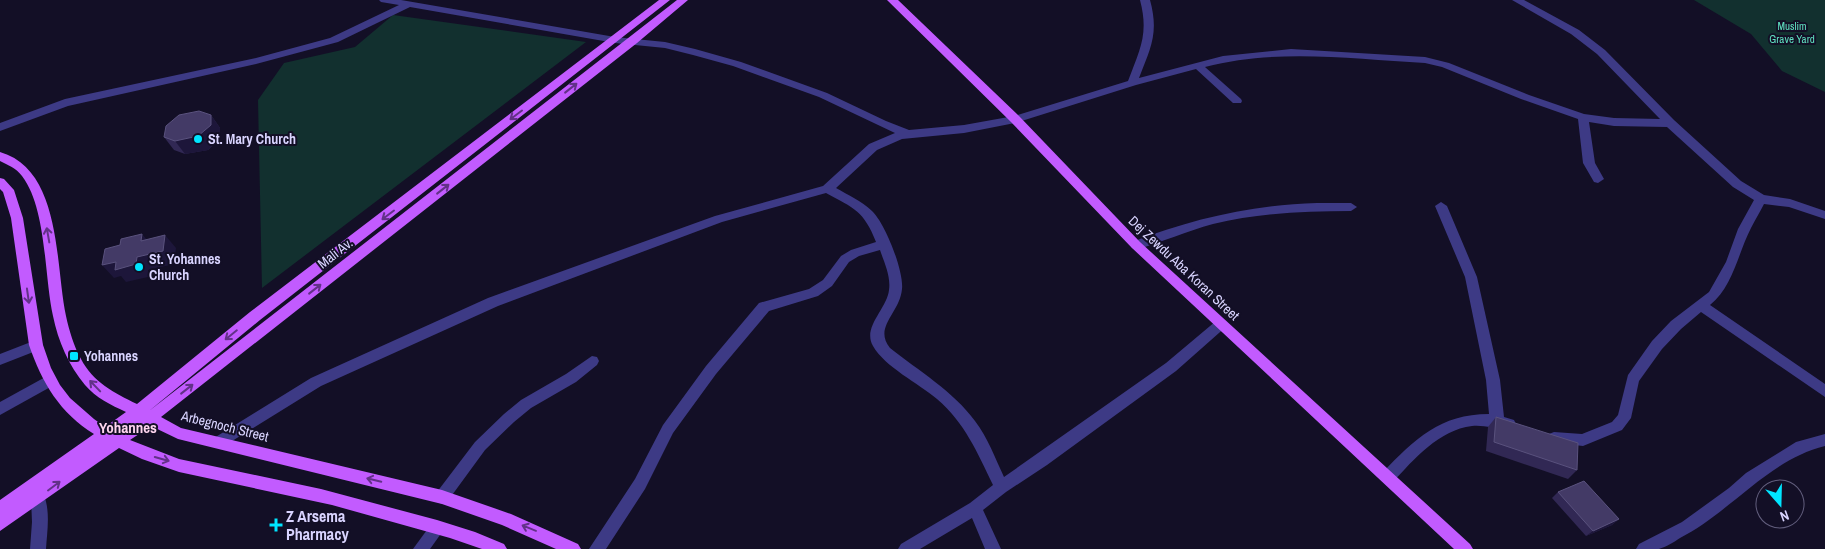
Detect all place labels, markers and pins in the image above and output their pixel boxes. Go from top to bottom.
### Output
place label: St. Mary Church [208,130,296,148]
marker: St. Mary Church [192,133,204,145]
place label: St. Yohannes Church [149,250,221,284]
marker: St. Yohannes Church [133,261,145,273]
place label: Yohannes [84,347,138,365]
marker: Yohannes [68,350,80,362]
place label: Z Arsema Pharmacy [286,505,349,545]
marker: Z Arsema Pharmacy [270,519,282,531]

